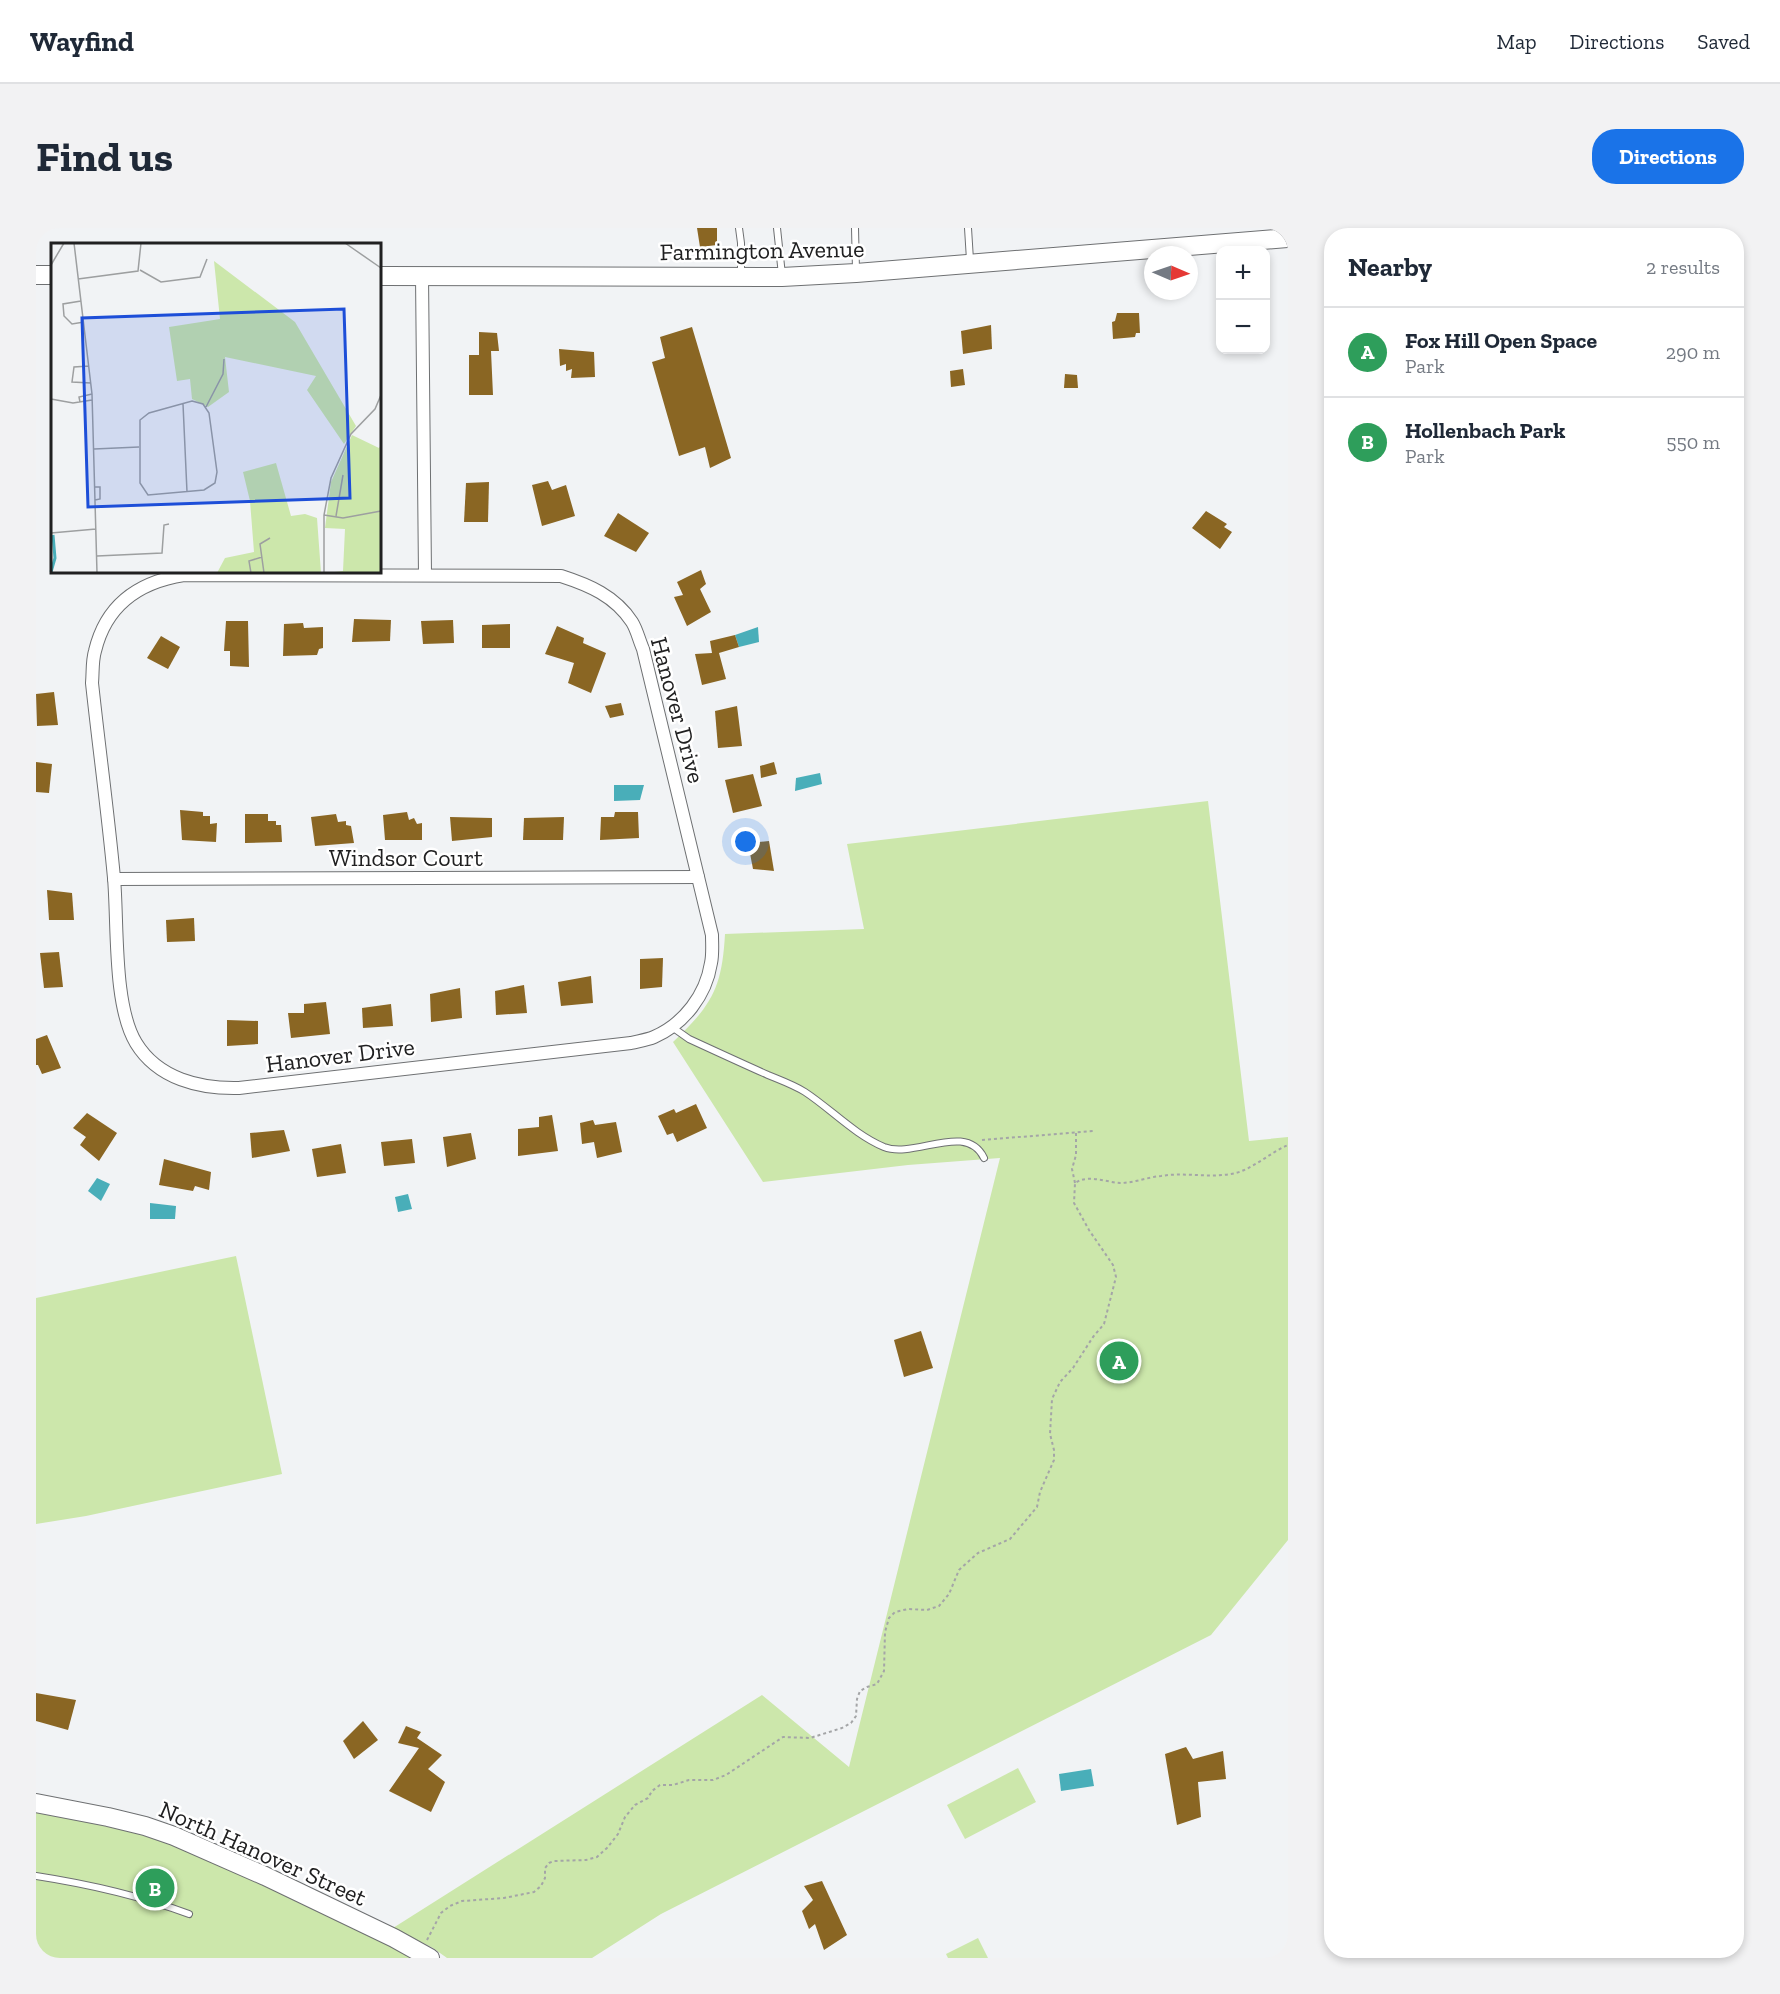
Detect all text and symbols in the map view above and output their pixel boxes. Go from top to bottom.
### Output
text: Wayfind [30,25,134,58]
text: Map [1497,29,1537,54]
text: Directions [1570,29,1664,54]
text: Saved [1697,29,1750,54]
button: Directions [1592,129,1744,184]
text: Find us [36,131,173,182]
street label: Farmington Avenue [659,234,865,266]
inset map [51,243,381,573]
north arrow [1144,246,1198,300]
map controls [1216,246,1270,354]
button: + [1216,246,1270,300]
text: Nearby [1348,251,1432,283]
text: 2 results [1646,255,1720,279]
button: − [1216,300,1270,354]
text: Fox Hill Open Space [1405,327,1597,354]
text: A [1361,340,1374,364]
text: 290 m [1666,340,1720,364]
text: Park [1405,354,1445,378]
text: Hollenbach Park [1405,417,1565,444]
text: B [1361,430,1374,454]
text: 550 m [1666,430,1720,454]
text: Park [1405,444,1445,468]
street label: Hanover Drive [645,634,711,786]
your location [731,827,760,856]
street label: Windsor Court [329,843,483,872]
street label: Hanover Drive [264,1031,416,1079]
pin: A [1100,1338,1138,1384]
street label: North Hanover Street [155,1794,371,1912]
pin: B [136,1866,174,1910]

